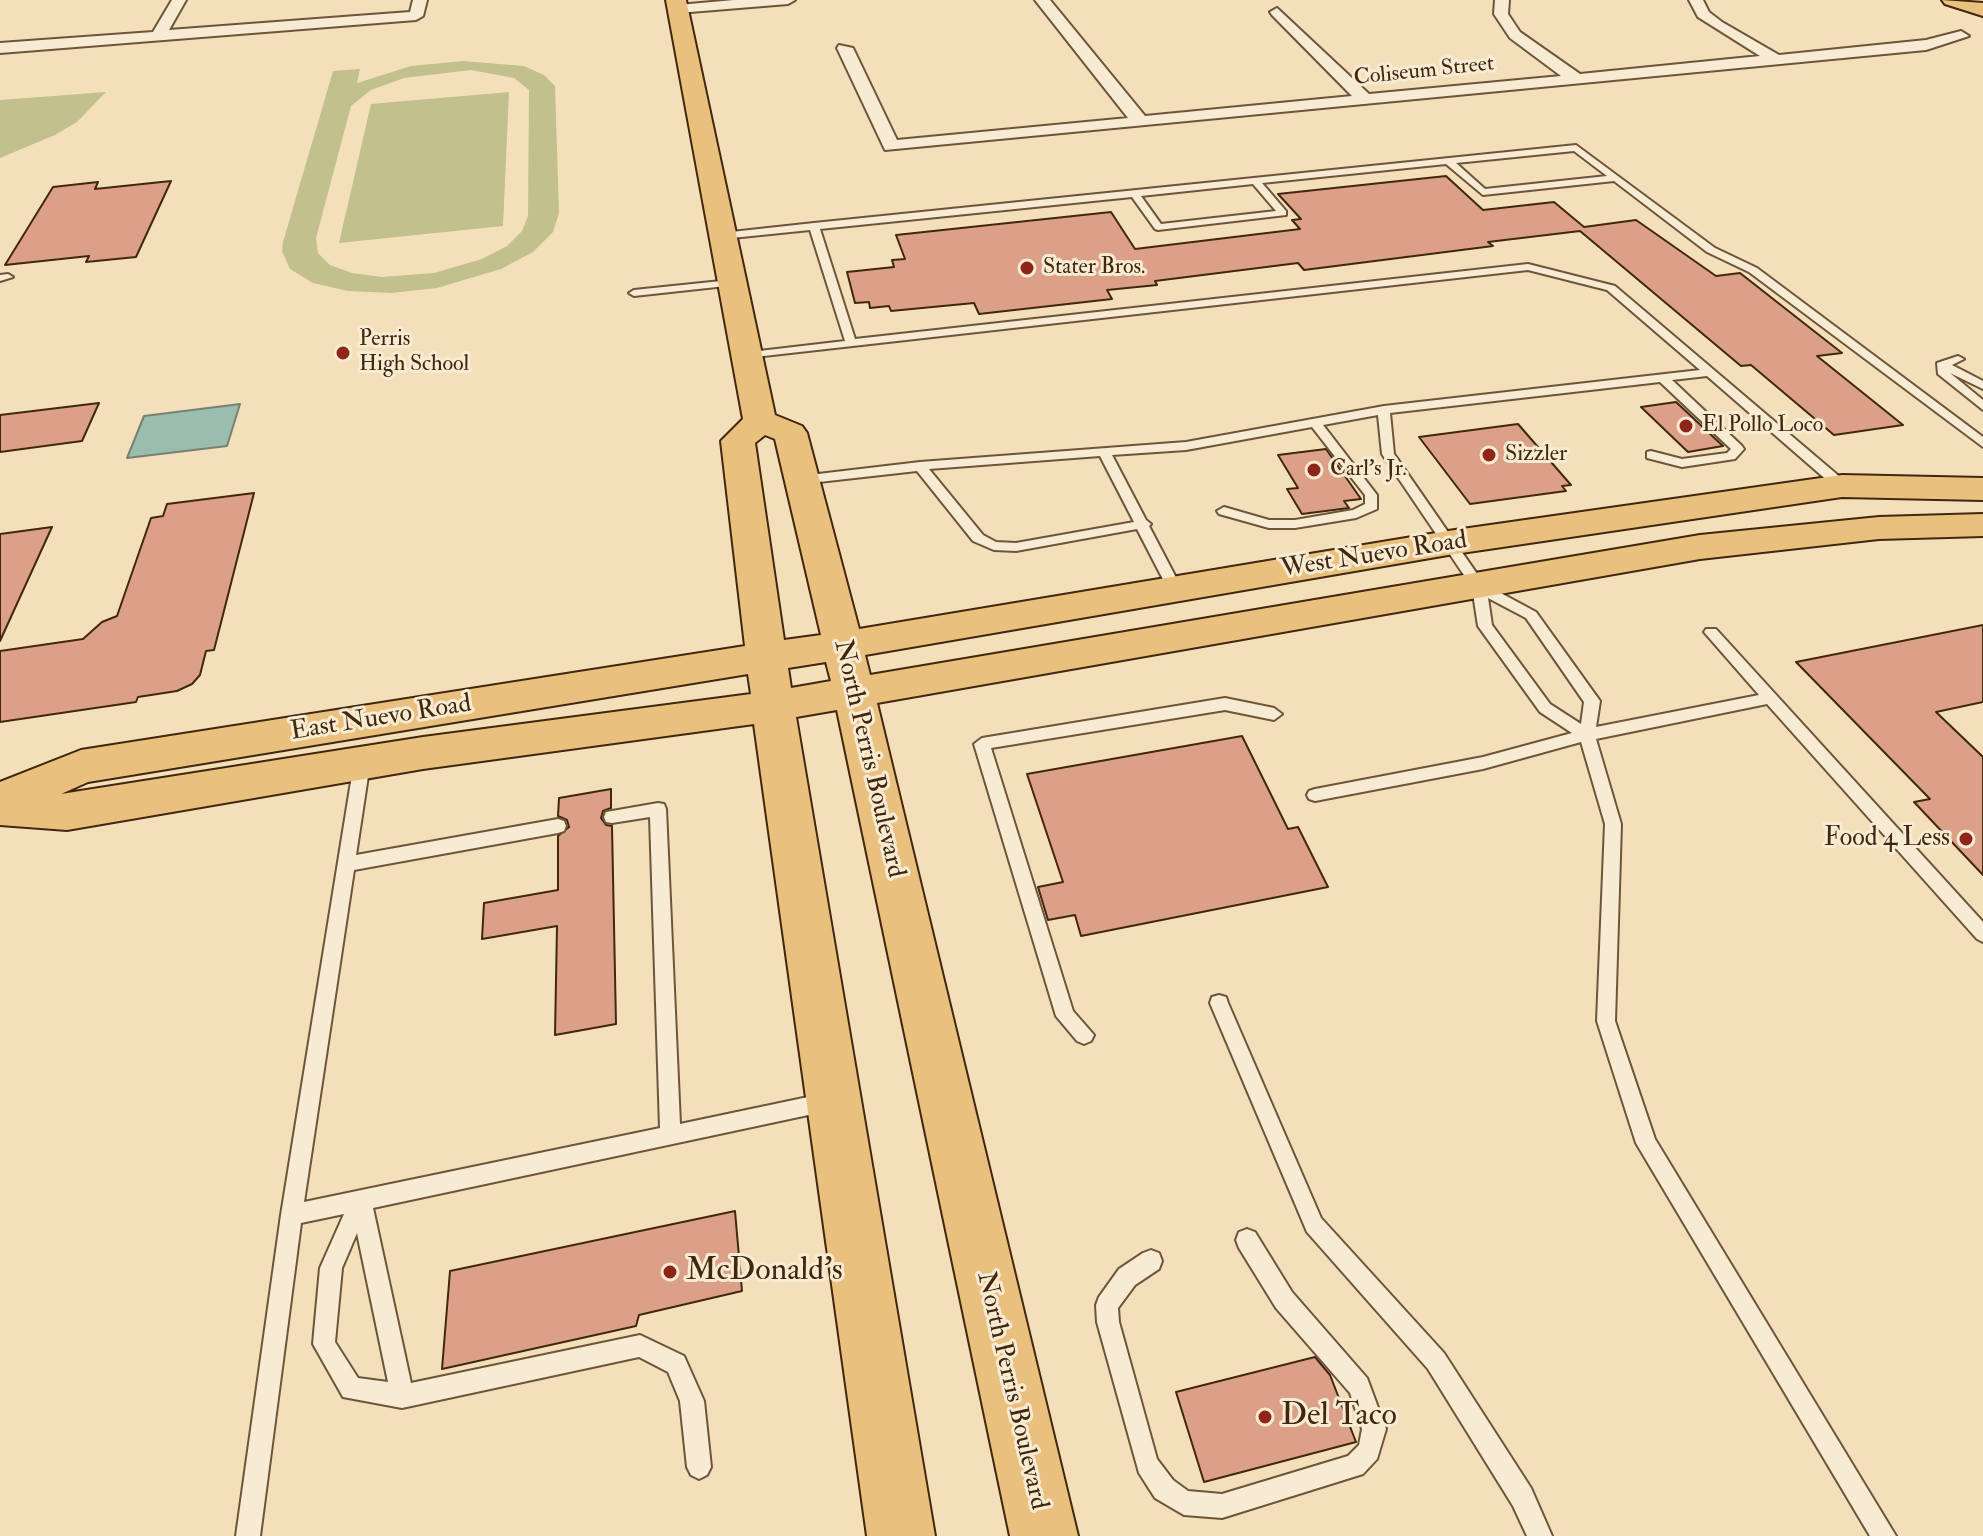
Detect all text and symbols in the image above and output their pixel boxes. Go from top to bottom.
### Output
street label: Coliseum Street [1353,52,1495,92]
place label: Stater Bros. [1043,255,1145,281]
marker: Stater Bros. [1018,259,1036,277]
place label: Perris High School [359,327,469,378]
marker: Perris High School [334,344,352,362]
place label: El Pollo Loco [1702,413,1823,439]
marker: El Pollo Loco [1677,417,1695,435]
place label: Sizzler [1505,442,1567,468]
marker: Sizzler [1480,446,1498,464]
place label: Carl's Jr. [1330,457,1407,483]
marker: Carl's Jr. [1305,461,1323,479]
street label: West Nuevo Road [1279,526,1469,586]
street label: North Perris Boulevard [825,637,911,881]
street label: East Nuevo Road [288,689,474,749]
place label: Food 4 Less [1824,823,1950,855]
marker: Food 4 Less [1957,830,1975,848]
place label: McDonald's [686,1253,843,1291]
marker: McDonald's [661,1263,679,1281]
street label: North Perris Boulevard [968,1269,1054,1513]
place label: Del Taco [1281,1398,1397,1436]
marker: Del Taco [1256,1408,1274,1426]

